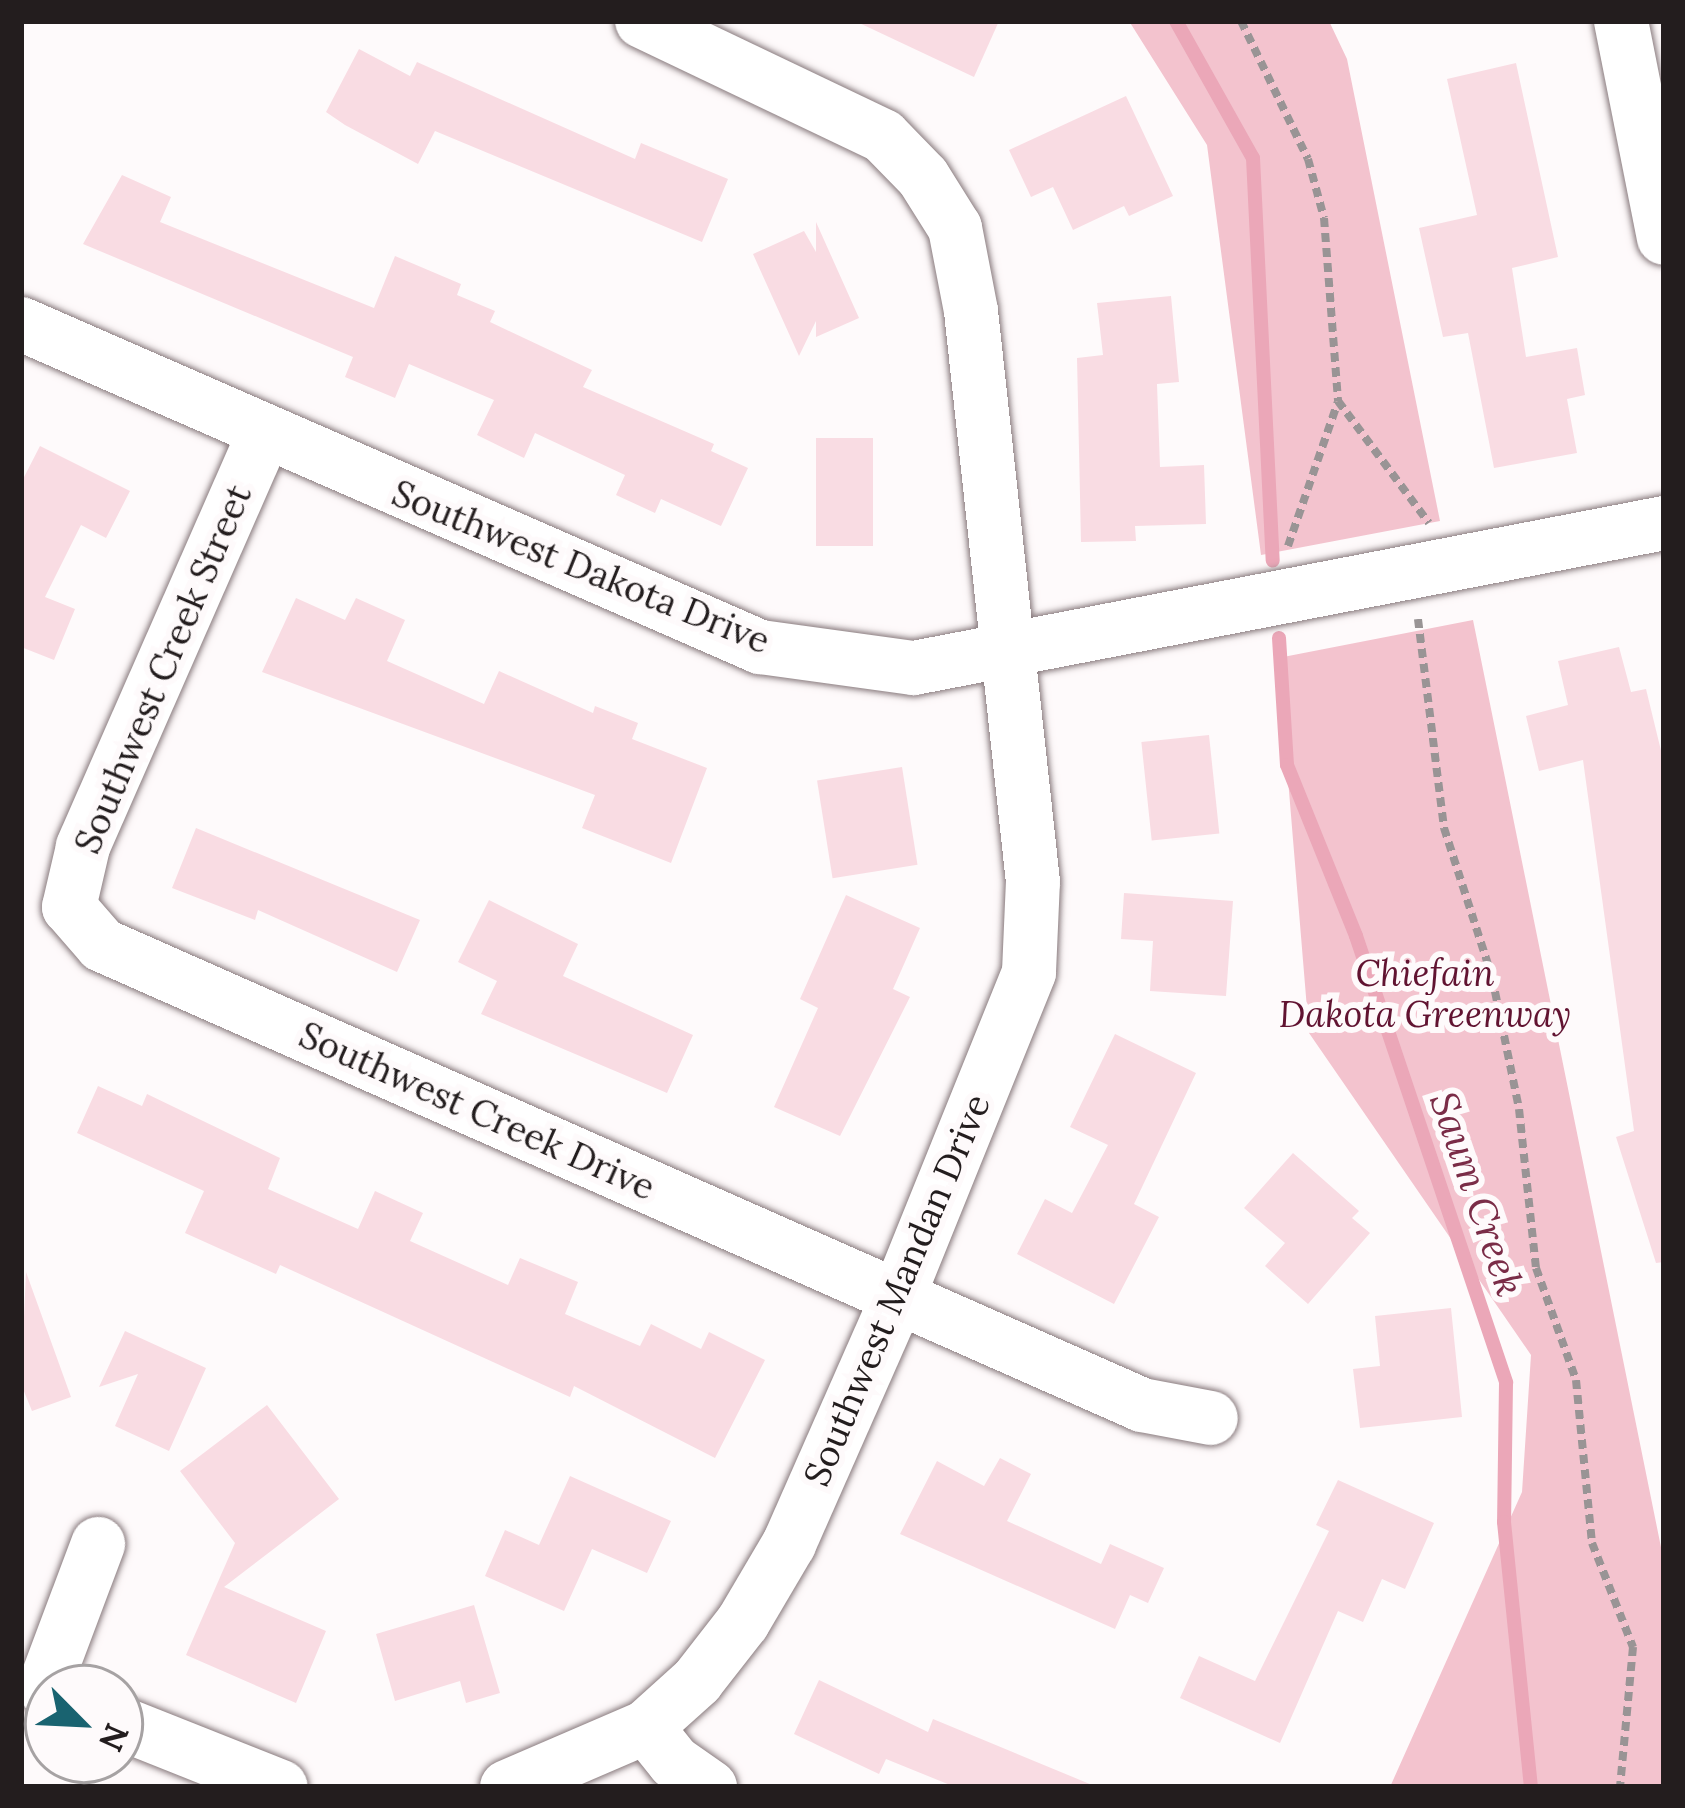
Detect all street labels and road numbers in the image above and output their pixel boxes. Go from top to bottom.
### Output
street label: Southwest Dakota Drive [386,471,776,663]
street label: Southwest Creek Street [66,478,260,860]
street label: Southwest Creek Drive [293,1013,661,1209]
street label: Southwest Mandan Drive [795,1088,999,1492]

